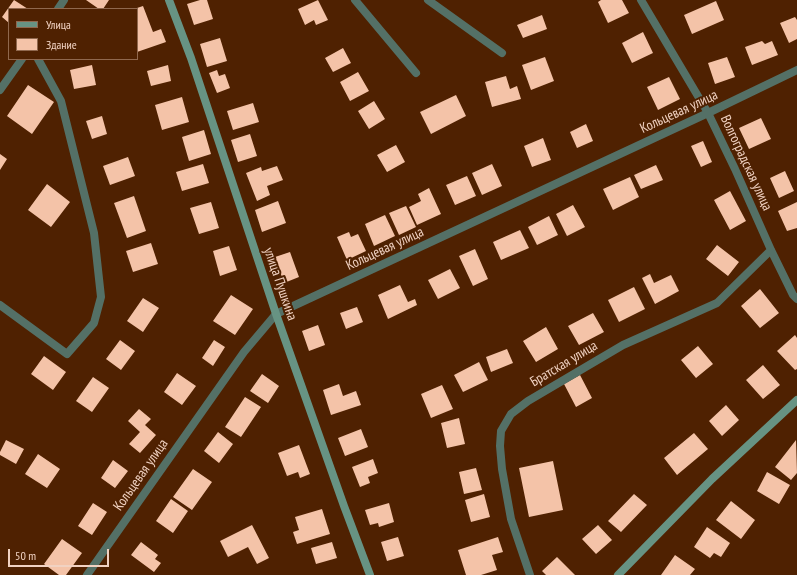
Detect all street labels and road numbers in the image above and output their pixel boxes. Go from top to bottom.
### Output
street label: Кольцевая улица [638,87,720,137]
street label: Волгоградская улица [717,113,775,213]
street label: Кольцевая улица [344,224,426,274]
street label: улица Пушкина [260,245,300,323]
street label: Братская улица [527,337,601,391]
street label: Кольцевая улица [110,436,172,514]

